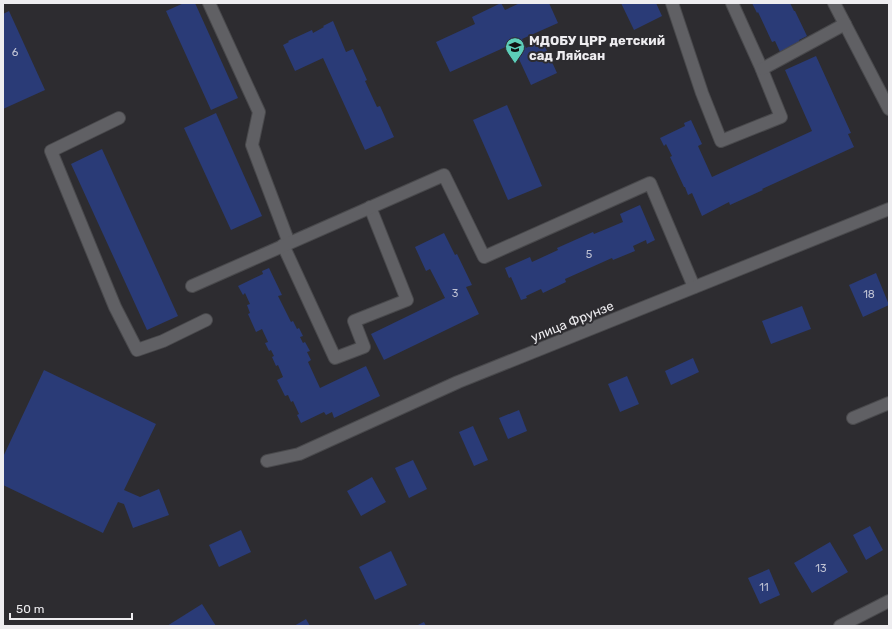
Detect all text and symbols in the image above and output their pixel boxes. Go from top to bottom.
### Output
place label: МДОБУ ЦРР детский сад Ляйсан [529,33,665,63]
school or university icon: МДОБУ ЦРР детский сад Ляйсан [504,36,526,64]
house number: 6 [12,46,19,59]
house number: 5 [586,248,593,261]
house number: 3 [452,287,459,300]
house number: 18 [863,288,875,301]
street label: улица Фрунзе [529,298,616,345]
house number: 13 [815,562,827,575]
house number: 11 [759,581,769,594]
scale bar [10,595,132,621]
text: 50 m [16,602,44,616]

